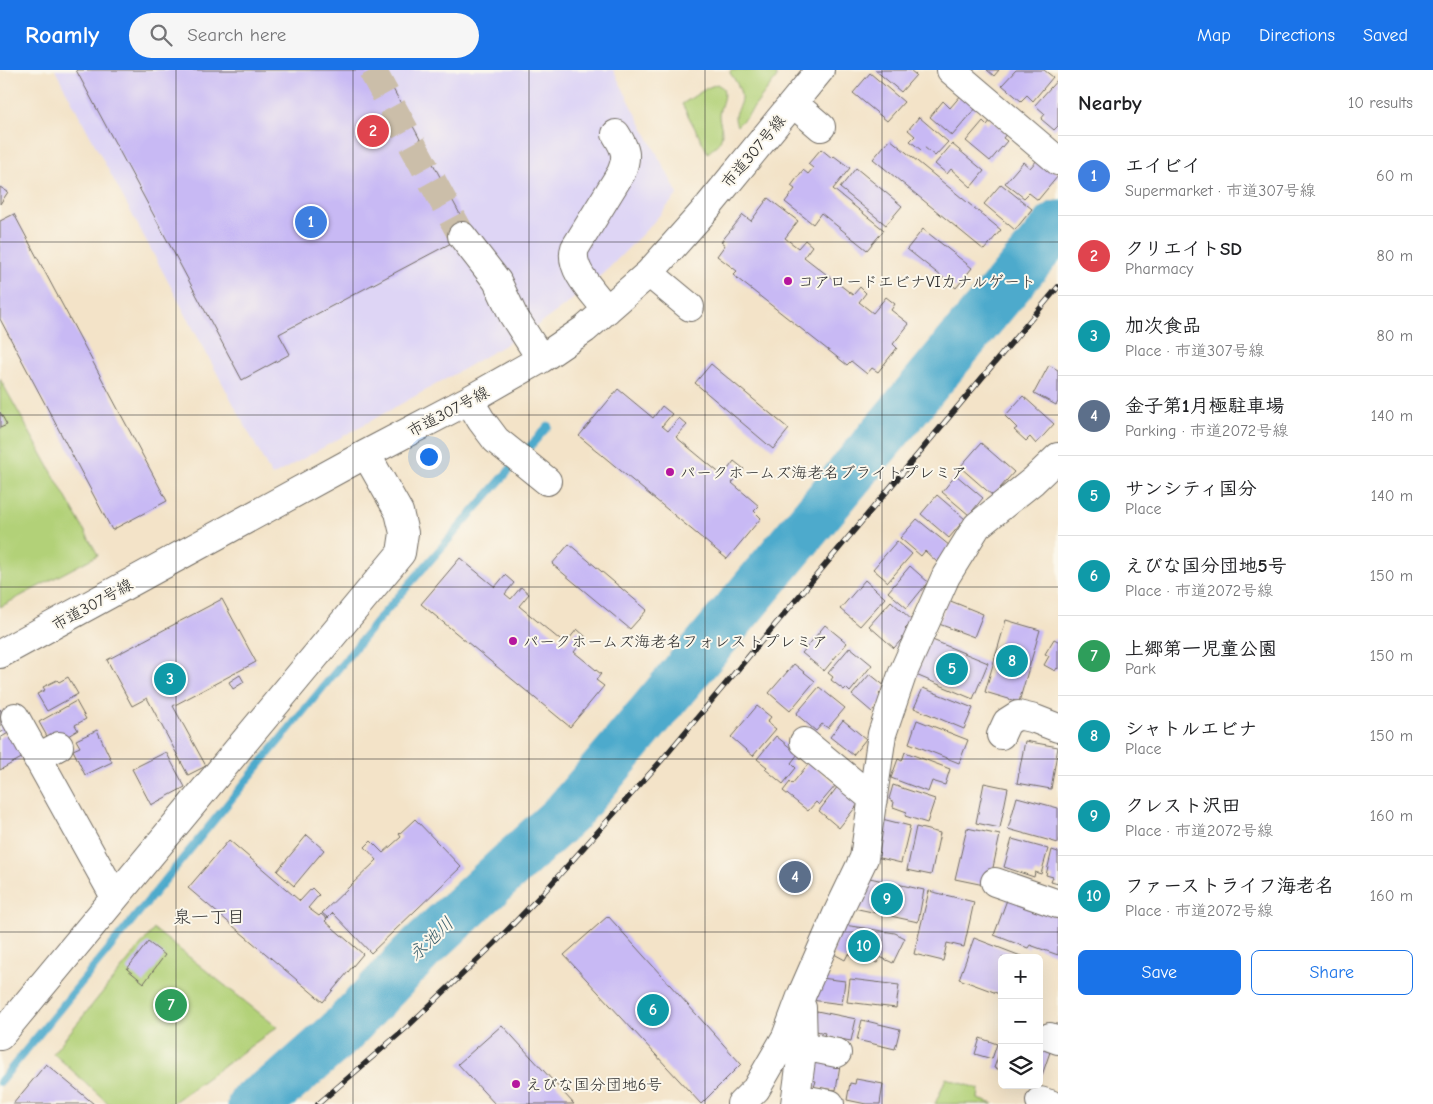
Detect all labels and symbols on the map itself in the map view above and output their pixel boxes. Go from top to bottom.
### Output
pin: 2 [357,112,389,150]
street label: 市道307号線 [718,112,789,192]
pin: 1 [295,203,327,241]
place label: コアロードエビナVIカナルゲート [798,273,1036,291]
marker: コアロードエビナVIカナルゲート [782,275,794,287]
street label: 市道307号線 [405,383,492,441]
your location [416,444,442,470]
place label: パークホームズ海老名ブライトプレミア [680,464,967,482]
marker: パークホームズ海老名ブライトプレミア [664,466,676,478]
street label: 市道307号線 [49,575,136,634]
place label: パークホームズ海老名フォレストプレミア [523,633,828,651]
marker: パークホームズ海老名フォレストプレミア [507,635,519,647]
pin: 8 [996,642,1028,680]
pin: 5 [936,650,968,688]
pin: 3 [154,660,186,698]
pin: 4 [779,858,811,896]
pin: 9 [871,880,903,918]
district label: 泉一丁目 [173,907,245,928]
water label: 永池川 [405,913,458,966]
pin: 10 [848,927,880,965]
pin: 7 [155,986,187,1024]
pin: 6 [637,991,669,1029]
place label: えびな国分団地6号 [526,1076,662,1094]
marker: えびな国分団地6号 [510,1078,522,1090]

